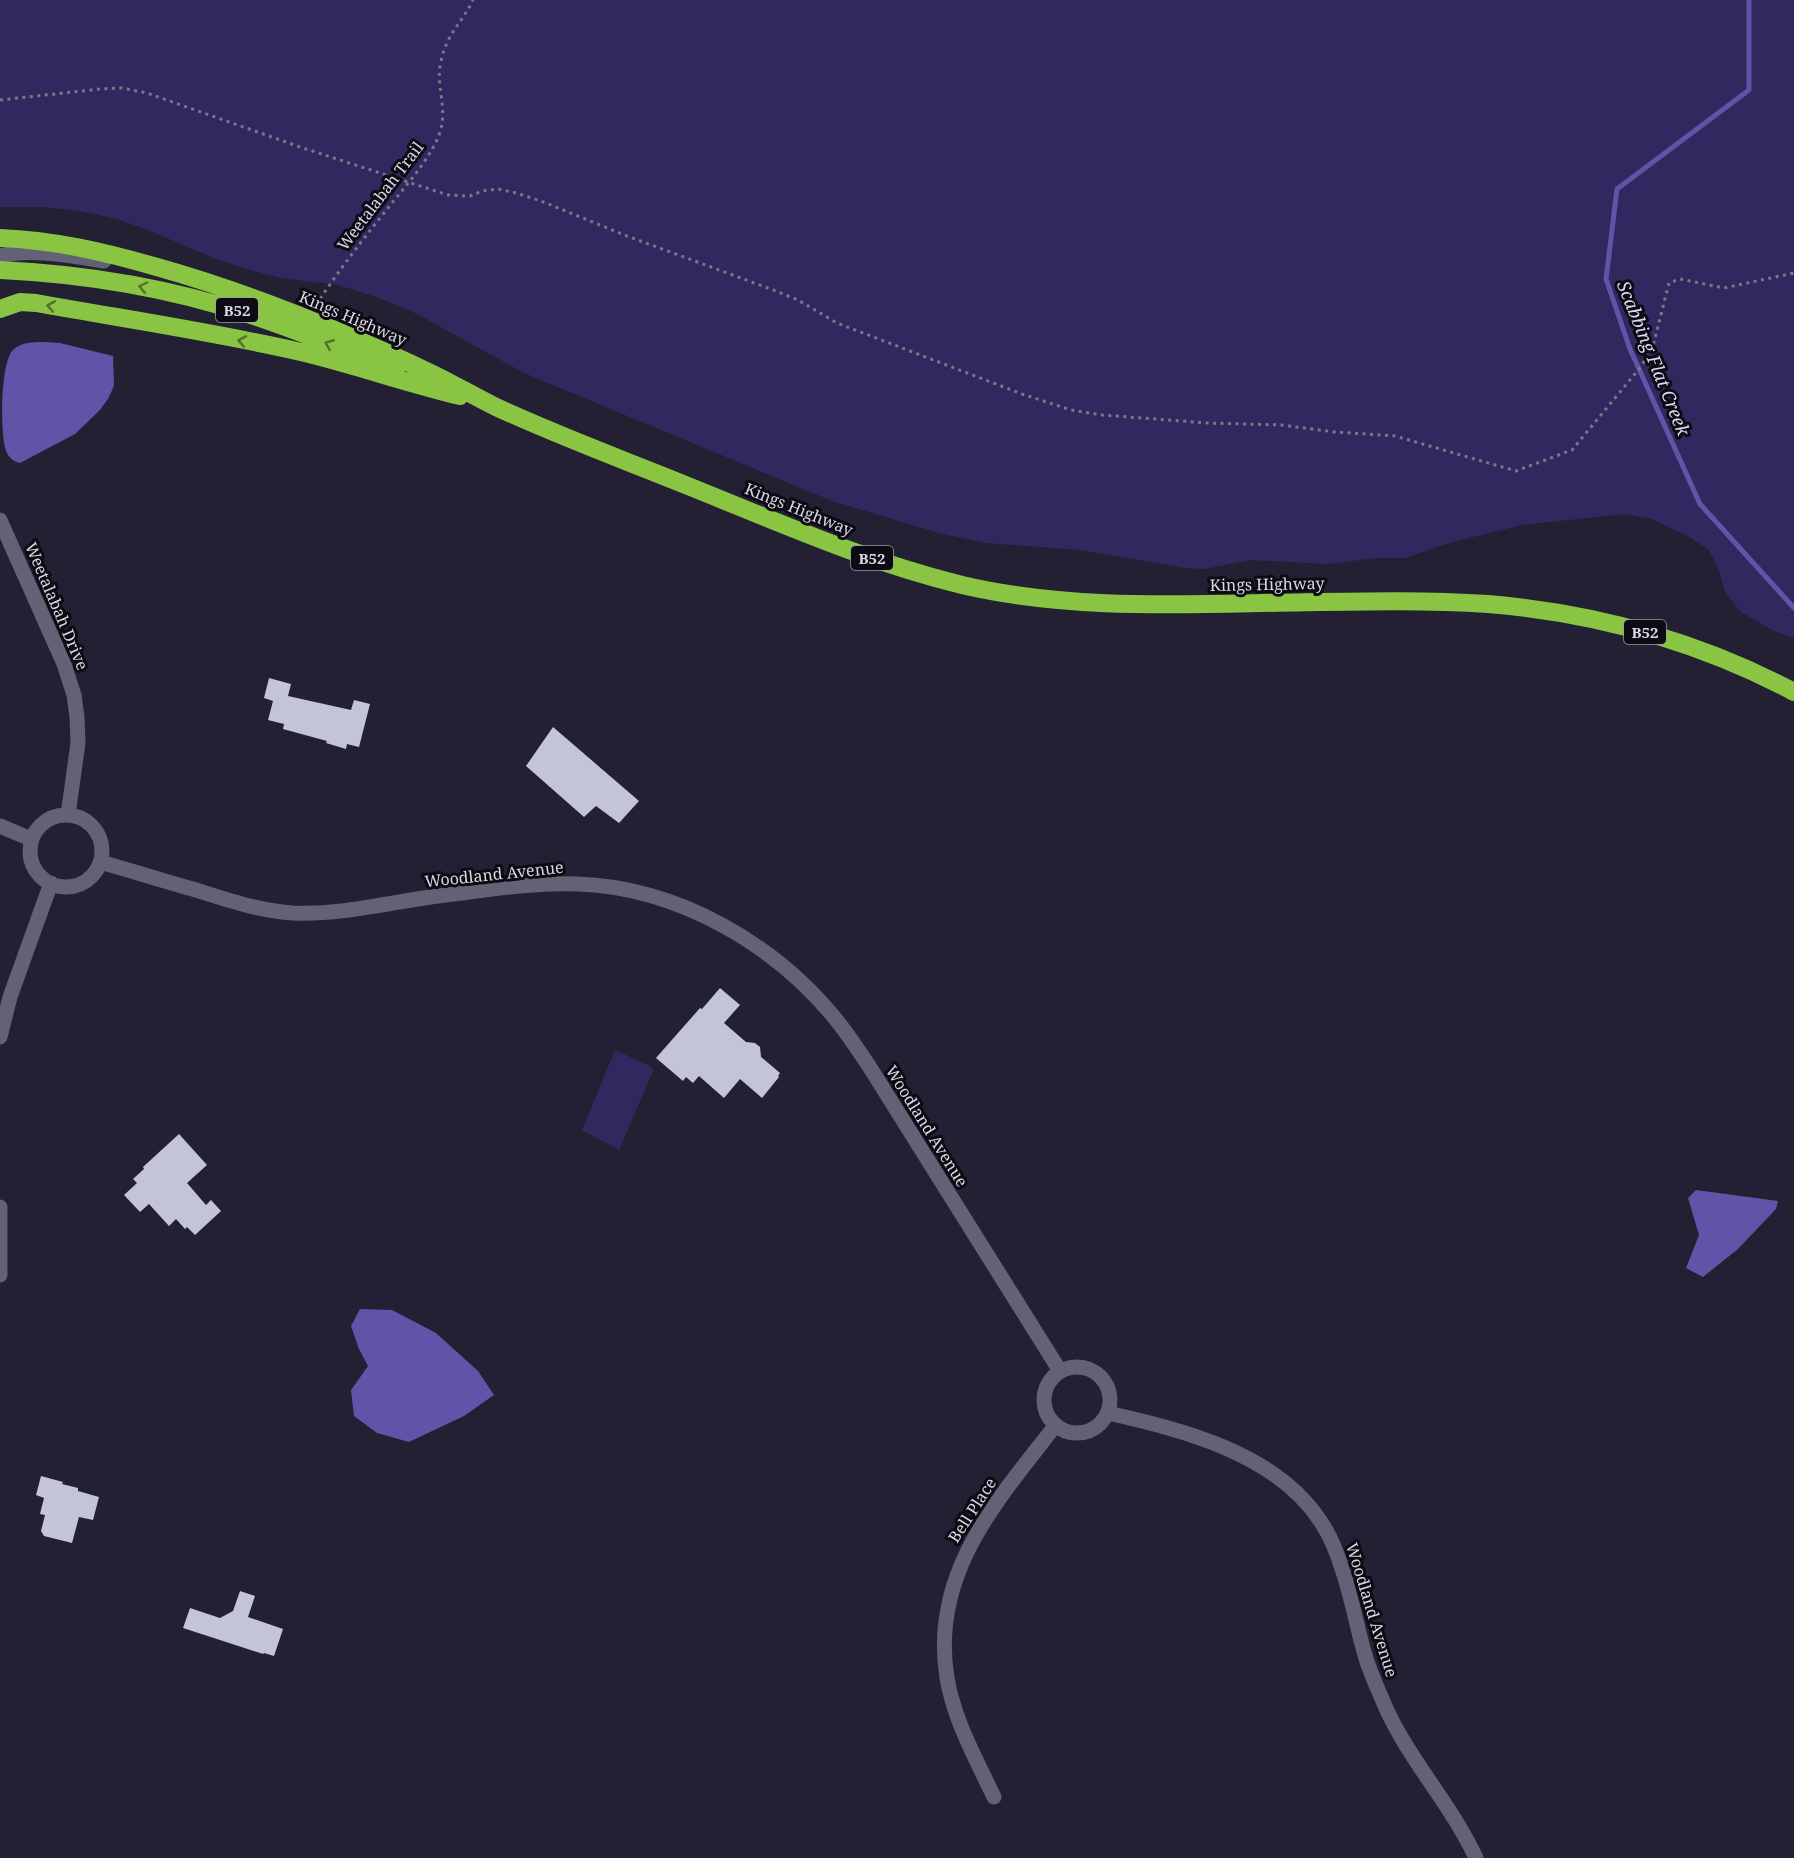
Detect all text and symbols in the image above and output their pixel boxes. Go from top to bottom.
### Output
street label: Weetalabah Trail [332,137,428,255]
water label: Scabbing Flat Creek [1612,277,1696,440]
one-way arrow [138,281,148,294]
street label: Kings Highway [296,285,411,351]
road number: B52 [216,298,258,322]
one-way arrow [46,300,56,313]
one-way arrow [238,335,248,348]
one-way arrow [325,339,336,351]
street label: Kings Highway [742,477,857,541]
street label: Weetalabah Drive [20,539,94,673]
road number: B52 [851,546,893,570]
street label: Kings Highway [1209,572,1325,596]
road number: B52 [1624,620,1666,644]
street label: Woodland Avenue [423,856,565,892]
street label: Woodland Avenue [881,1061,973,1191]
street label: Bell Place [943,1473,1001,1547]
street label: Woodland Avenue [1341,1540,1403,1680]

